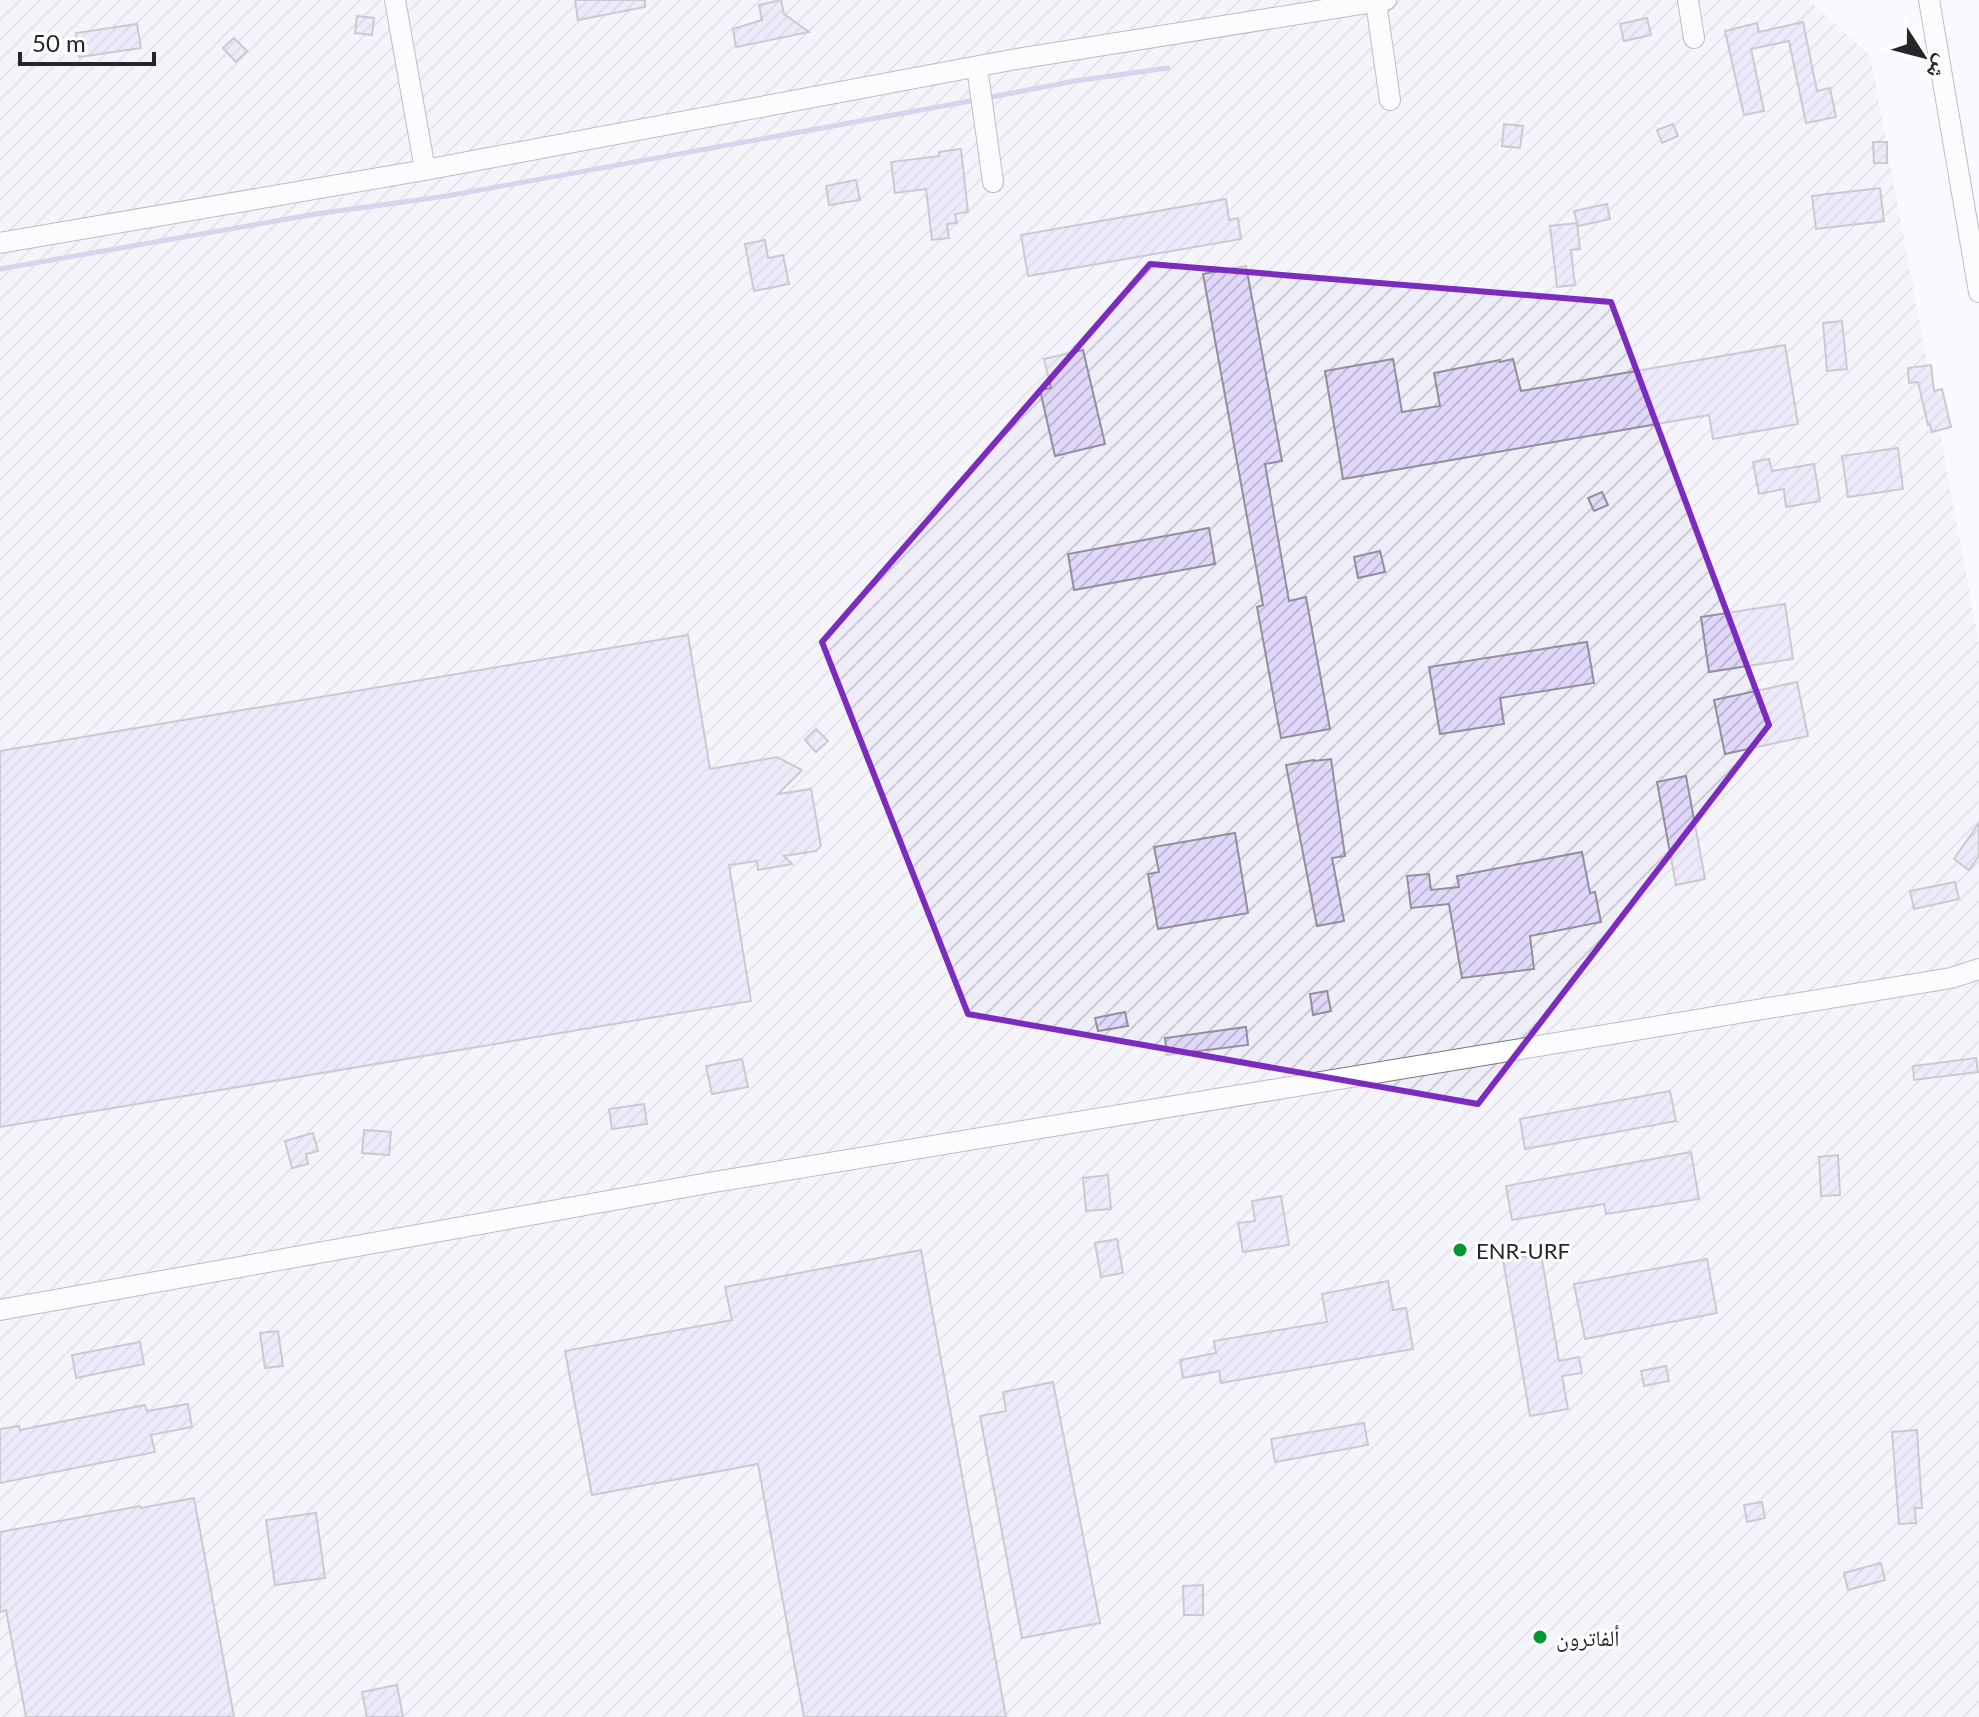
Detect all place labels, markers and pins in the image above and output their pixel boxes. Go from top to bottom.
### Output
place label: ENR-URF [1476,1237,1570,1264]
marker: ENR-URF [1451,1241,1469,1259]
place label: ألفاترون [1556,1624,1620,1652]
marker: ألفاترون [1531,1628,1549,1646]

